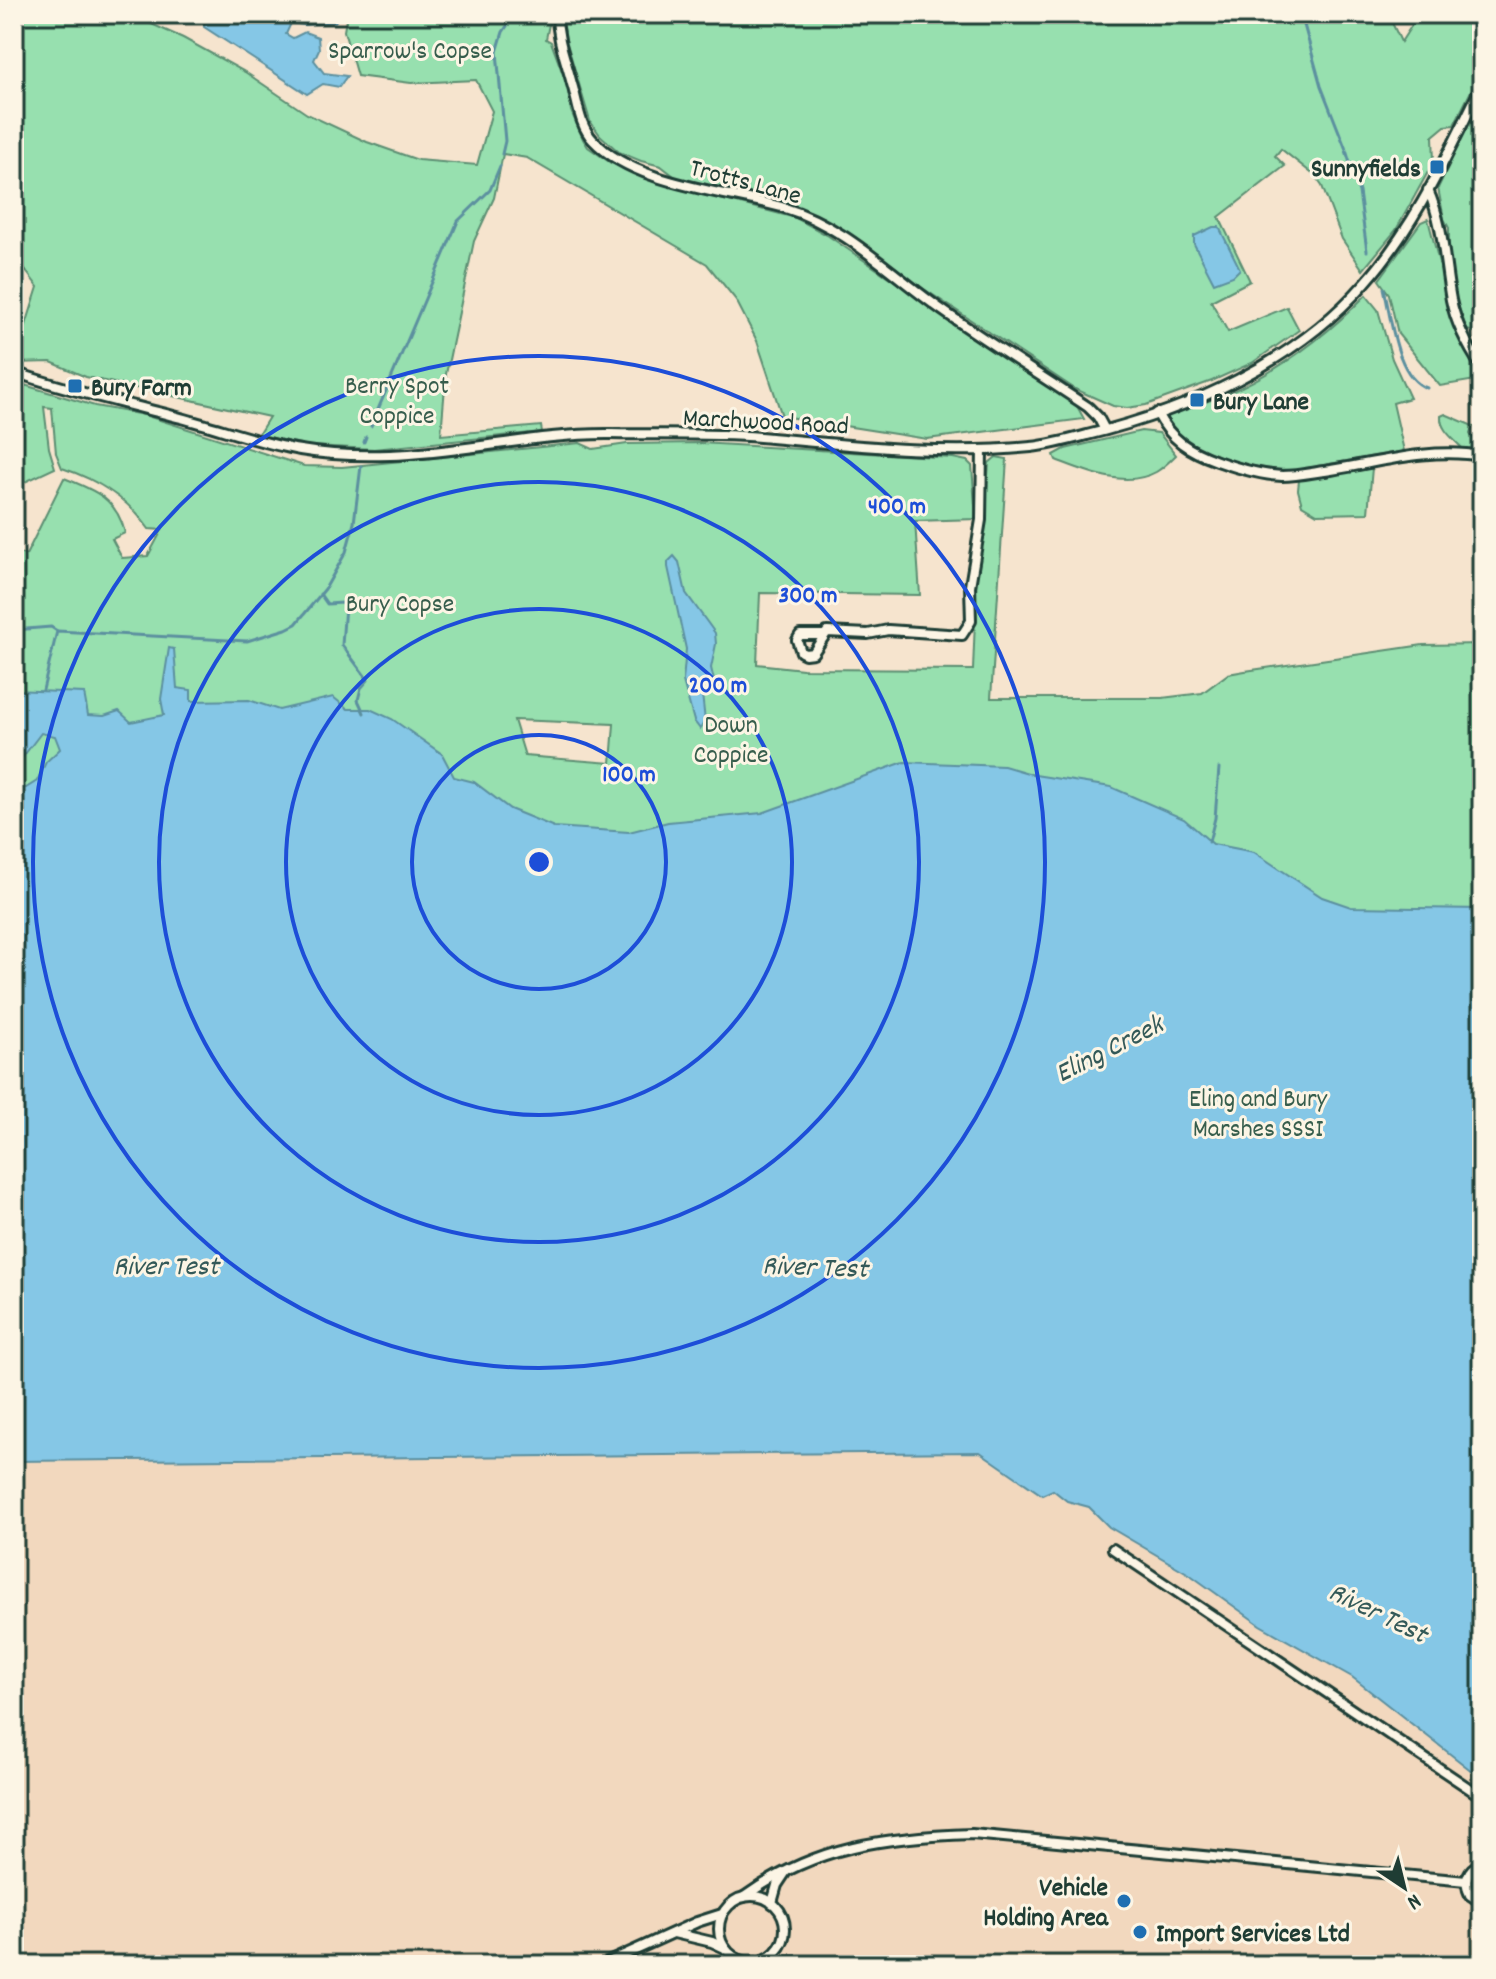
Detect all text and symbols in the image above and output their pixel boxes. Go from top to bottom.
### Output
park label: Sparrow's Copse [328,34,492,71]
street label: Trotts Lane [685,151,805,216]
place label: Sunnyfields [1311,152,1421,189]
marker: Sunnyfields [1428,158,1446,176]
park label: Berry Spot Coppice [345,369,449,436]
place label: Bury Farm [91,371,192,408]
marker: Bury Farm [66,377,84,395]
place label: Bury Lane [1213,385,1309,422]
marker: Bury Lane [1188,391,1206,409]
street label: Marchwood Road [682,401,850,446]
text: 400 m [868,491,926,525]
text: 300 m [779,580,837,614]
park label: Bury Copse [346,587,454,624]
text: 200 m [689,670,747,704]
park label: Down Coppice [693,708,769,775]
text: 100 m [602,759,656,793]
centre of rings [525,848,553,876]
water label: Eling Creek [1049,1006,1173,1096]
park label: Eling and Bury Marshes SSSI [1189,1082,1328,1149]
water label: River Test [762,1248,871,1292]
water label: River Test [113,1249,221,1289]
water label: River Test [1321,1574,1435,1658]
north arrow [1364,1847,1444,1927]
place label: Vehicle Holding Area [983,1871,1109,1938]
text: N [1400,1885,1427,1916]
marker: Vehicle Holding Area [1115,1892,1133,1910]
place label: Import Services Ltd [1156,1917,1350,1954]
marker: Import Services Ltd [1131,1923,1149,1941]

